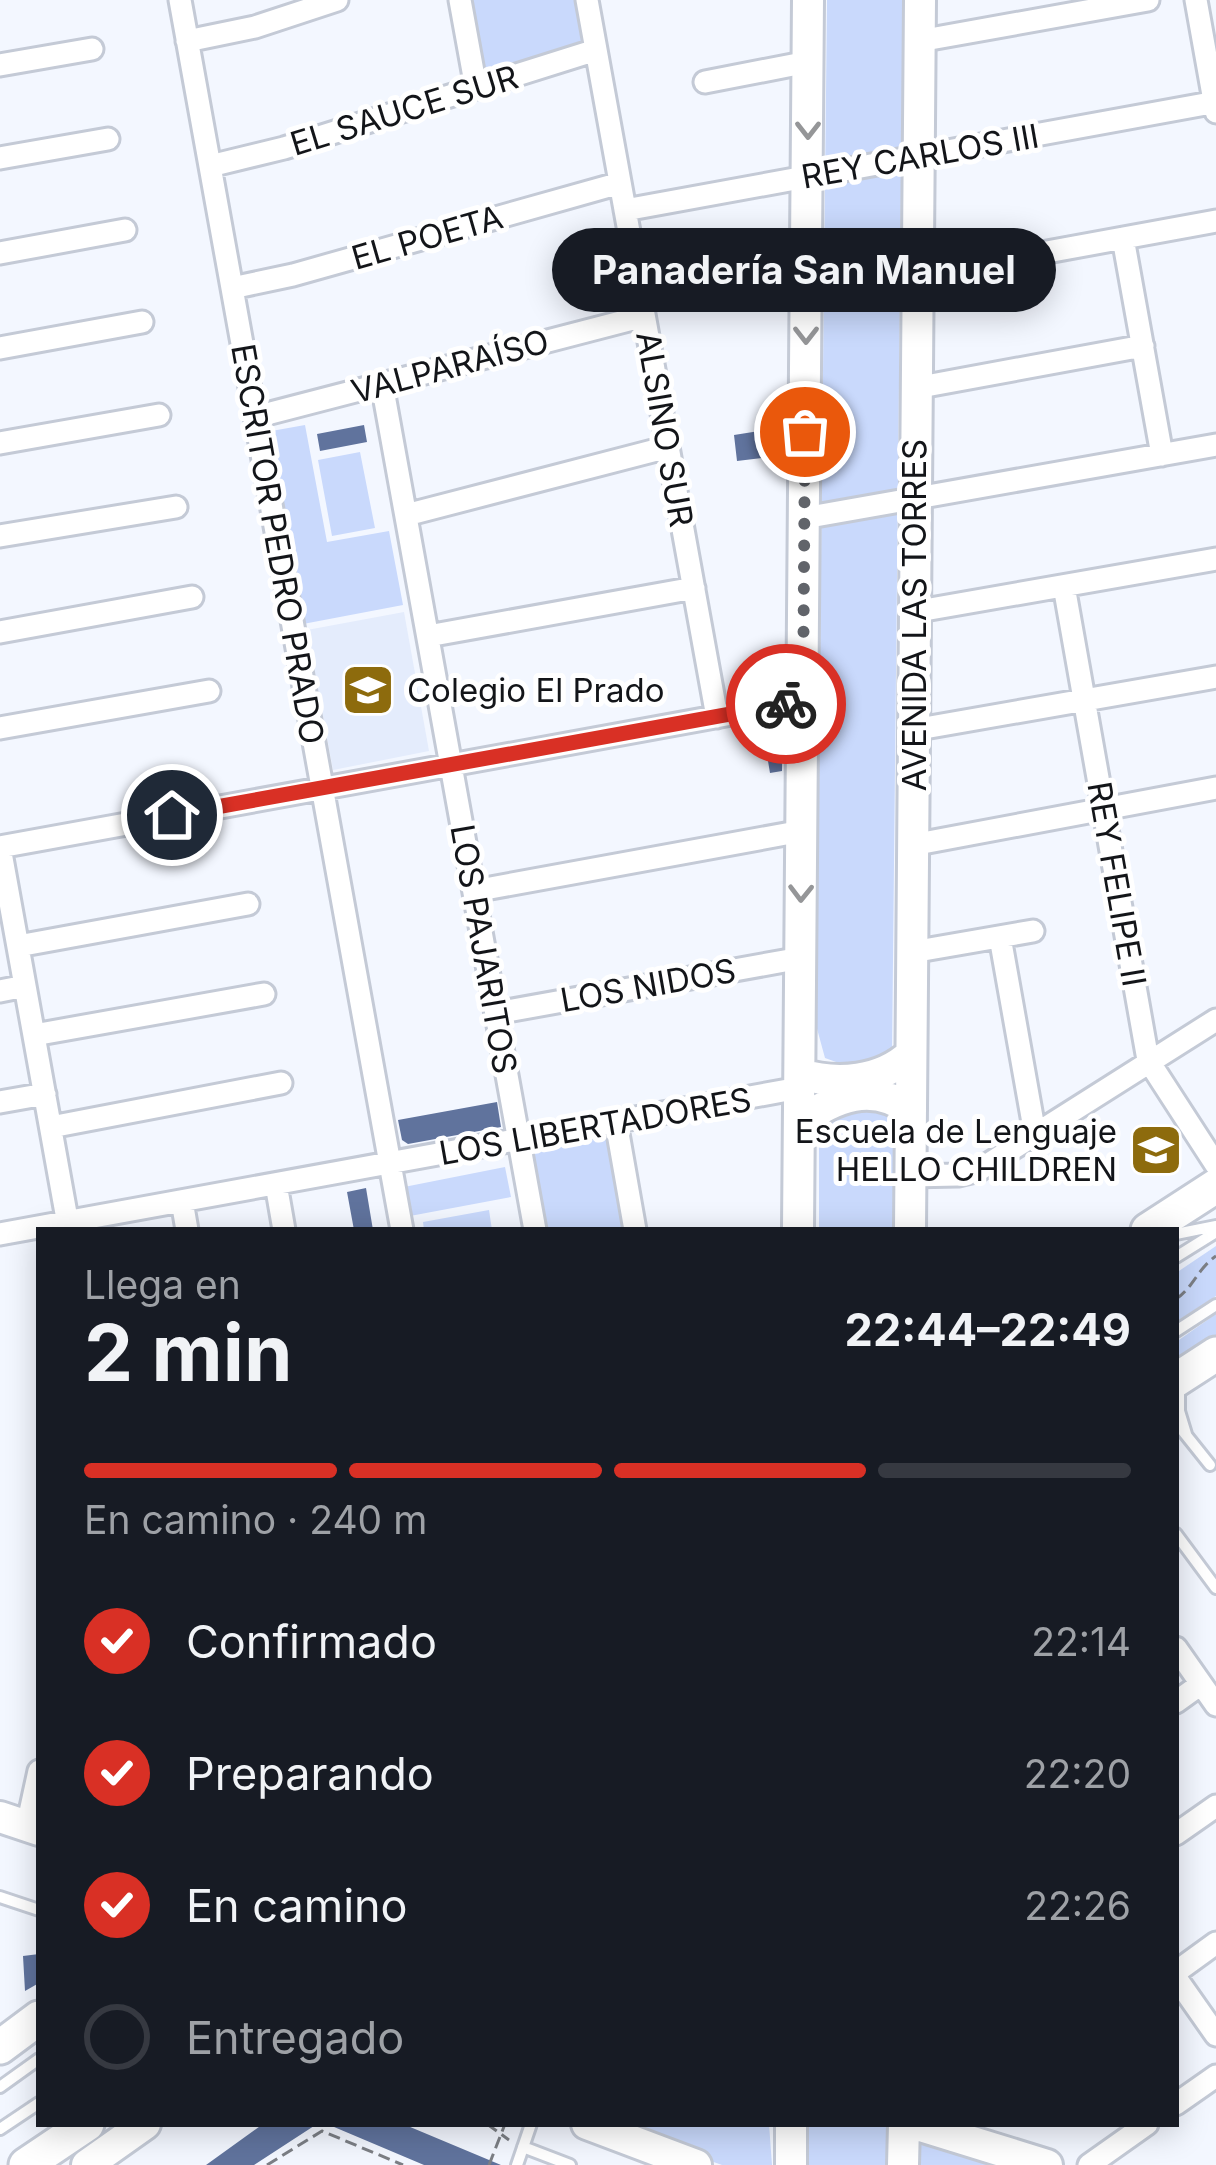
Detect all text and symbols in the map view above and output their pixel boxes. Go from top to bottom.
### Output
street label: EL SAUCE SUR [285,56,523,164]
street label: REY CARLOS III [798,115,1042,197]
one-way arrow [795,121,821,140]
street label: EL POETA [347,196,507,278]
callout: Panadería San Manuel [553,228,1057,312]
text: Panadería San Manuel [592,246,1016,293]
street label: VALPARAÍSO [347,320,553,412]
one-way arrow [793,327,819,345]
street label: ALSINO SUR [628,328,702,530]
street label: ESCRITOR PEDRO PRADO [223,341,333,747]
pin [754,381,856,483]
icon: bag [772,399,838,465]
street label: AVENIDA LAS TORRES [894,439,934,791]
courier [726,644,846,764]
school or university icon: Colegio El Prado [340,662,396,718]
place label: Colegio El Prado [407,670,665,710]
icon: bike [753,671,819,737]
pin [121,764,223,866]
street label: REY FELIPE II [1079,778,1155,990]
icon: home [139,782,205,848]
street label: LOS PAJARITOS [442,821,526,1077]
one-way arrow [788,885,814,903]
street label: LOS NIDOS [557,950,739,1020]
street label: LOS LIBERTADORES [436,1079,754,1173]
place label: Escuela de Lenguaje HELLO CHILDREN [795,1111,1117,1189]
school or university icon: Escuela de Lenguaje HELLO CHILDREN [1128,1122,1184,1178]
text: Llega en [84,1261,241,1308]
text: 22:44–22:49 [845,1302,1131,1357]
text: 2 min [84,1305,292,1400]
text: En camino · 240 m [84,1496,427,1543]
icon: check [84,1608,150,1674]
text: Confirmado [186,1614,437,1669]
text: 22:14 [1031,1618,1131,1665]
icon: check [84,1740,150,1806]
text: Preparando [186,1746,434,1801]
text: 22:20 [1024,1750,1131,1797]
icon: check [84,1872,150,1938]
text: En camino [186,1878,408,1933]
text: 22:26 [1024,1882,1131,1929]
text: Entregado [186,2010,404,2065]

